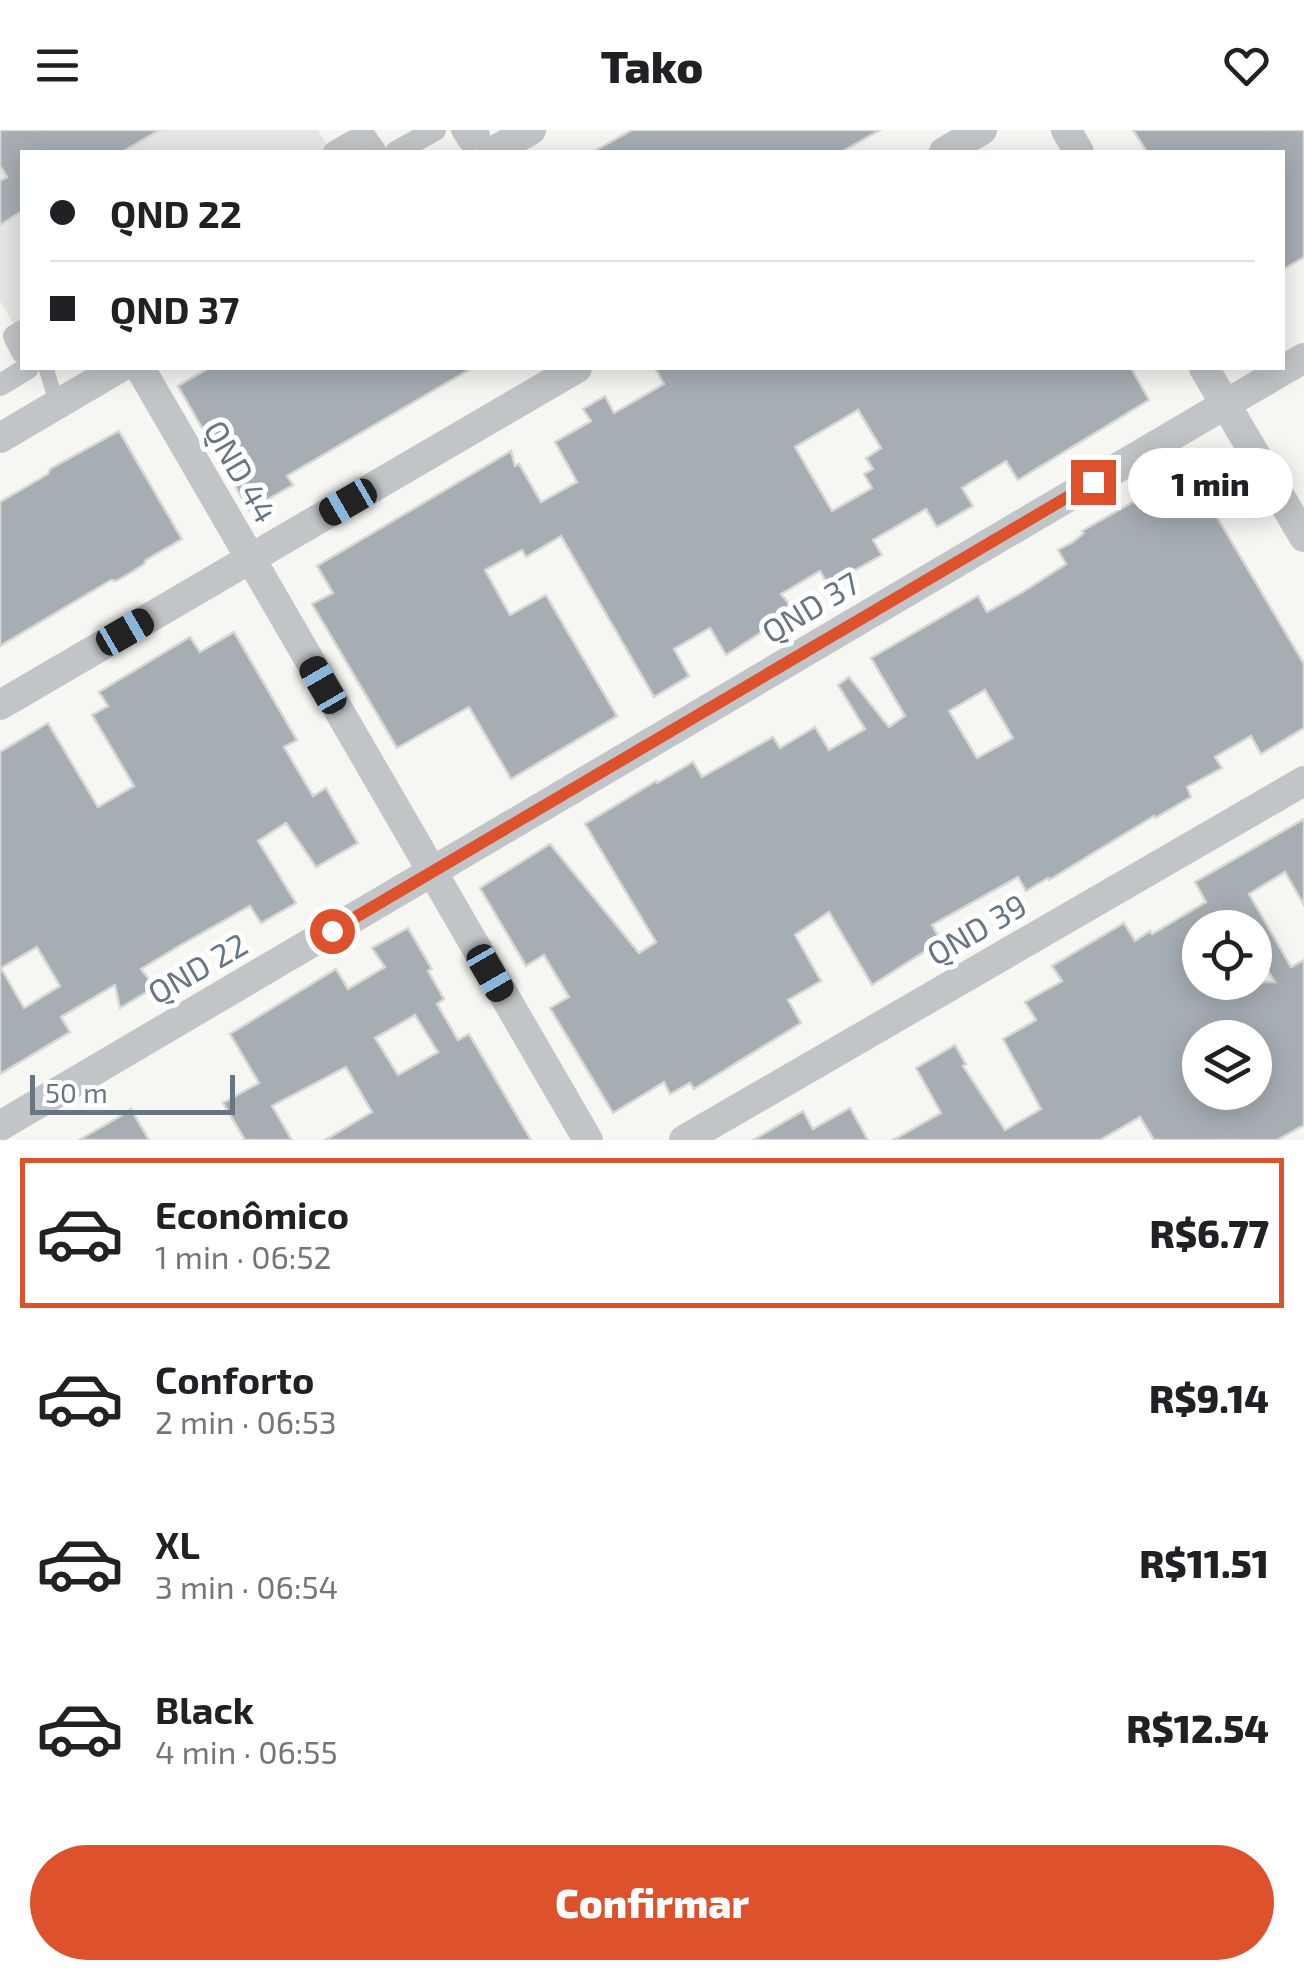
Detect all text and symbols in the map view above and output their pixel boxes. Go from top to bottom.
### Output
icon: menu [30,38,85,93]
text: Tako [601,38,703,92]
icon: heart [1219,38,1274,93]
text: QND 22 [110,190,242,236]
text: QND 37 [110,286,239,332]
street label: QND 44 [196,413,286,529]
callout: 1 min [1128,447,1293,517]
route end [1071,460,1116,505]
text: 1 min [1171,464,1250,502]
car [315,474,381,530]
street label: QND 37 [755,563,866,651]
car [92,604,158,660]
car [295,652,351,718]
street label: QND 39 [920,885,1033,973]
route start [310,909,355,954]
map controls [1182,910,1272,1110]
button: locate [1182,910,1272,1000]
street label: QND 22 [141,924,254,1012]
car [462,940,518,1006]
button: layers [1182,1020,1272,1110]
scale bar [30,1070,235,1114]
text: 50 m [45,1075,108,1109]
icon: car [35,1188,125,1278]
text: Econômico [155,1191,349,1237]
text: R$6.77 [1150,1210,1269,1256]
text: 1 min · 06:52 [155,1237,332,1275]
icon: car [35,1353,125,1443]
text: Conforto [155,1356,314,1402]
text: R$9.14 [1149,1375,1269,1421]
text: 2 min · 06:53 [155,1402,337,1440]
icon: car [35,1518,125,1608]
text: XL [155,1521,200,1567]
text: R$11.51 [1139,1540,1269,1586]
text: 3 min · 06:54 [155,1567,338,1605]
icon: car [35,1683,125,1773]
text: Black [155,1686,254,1732]
text: R$12.54 [1126,1705,1269,1751]
text: 4 min · 06:55 [155,1732,338,1770]
button: Confirmar [30,1845,1274,1960]

